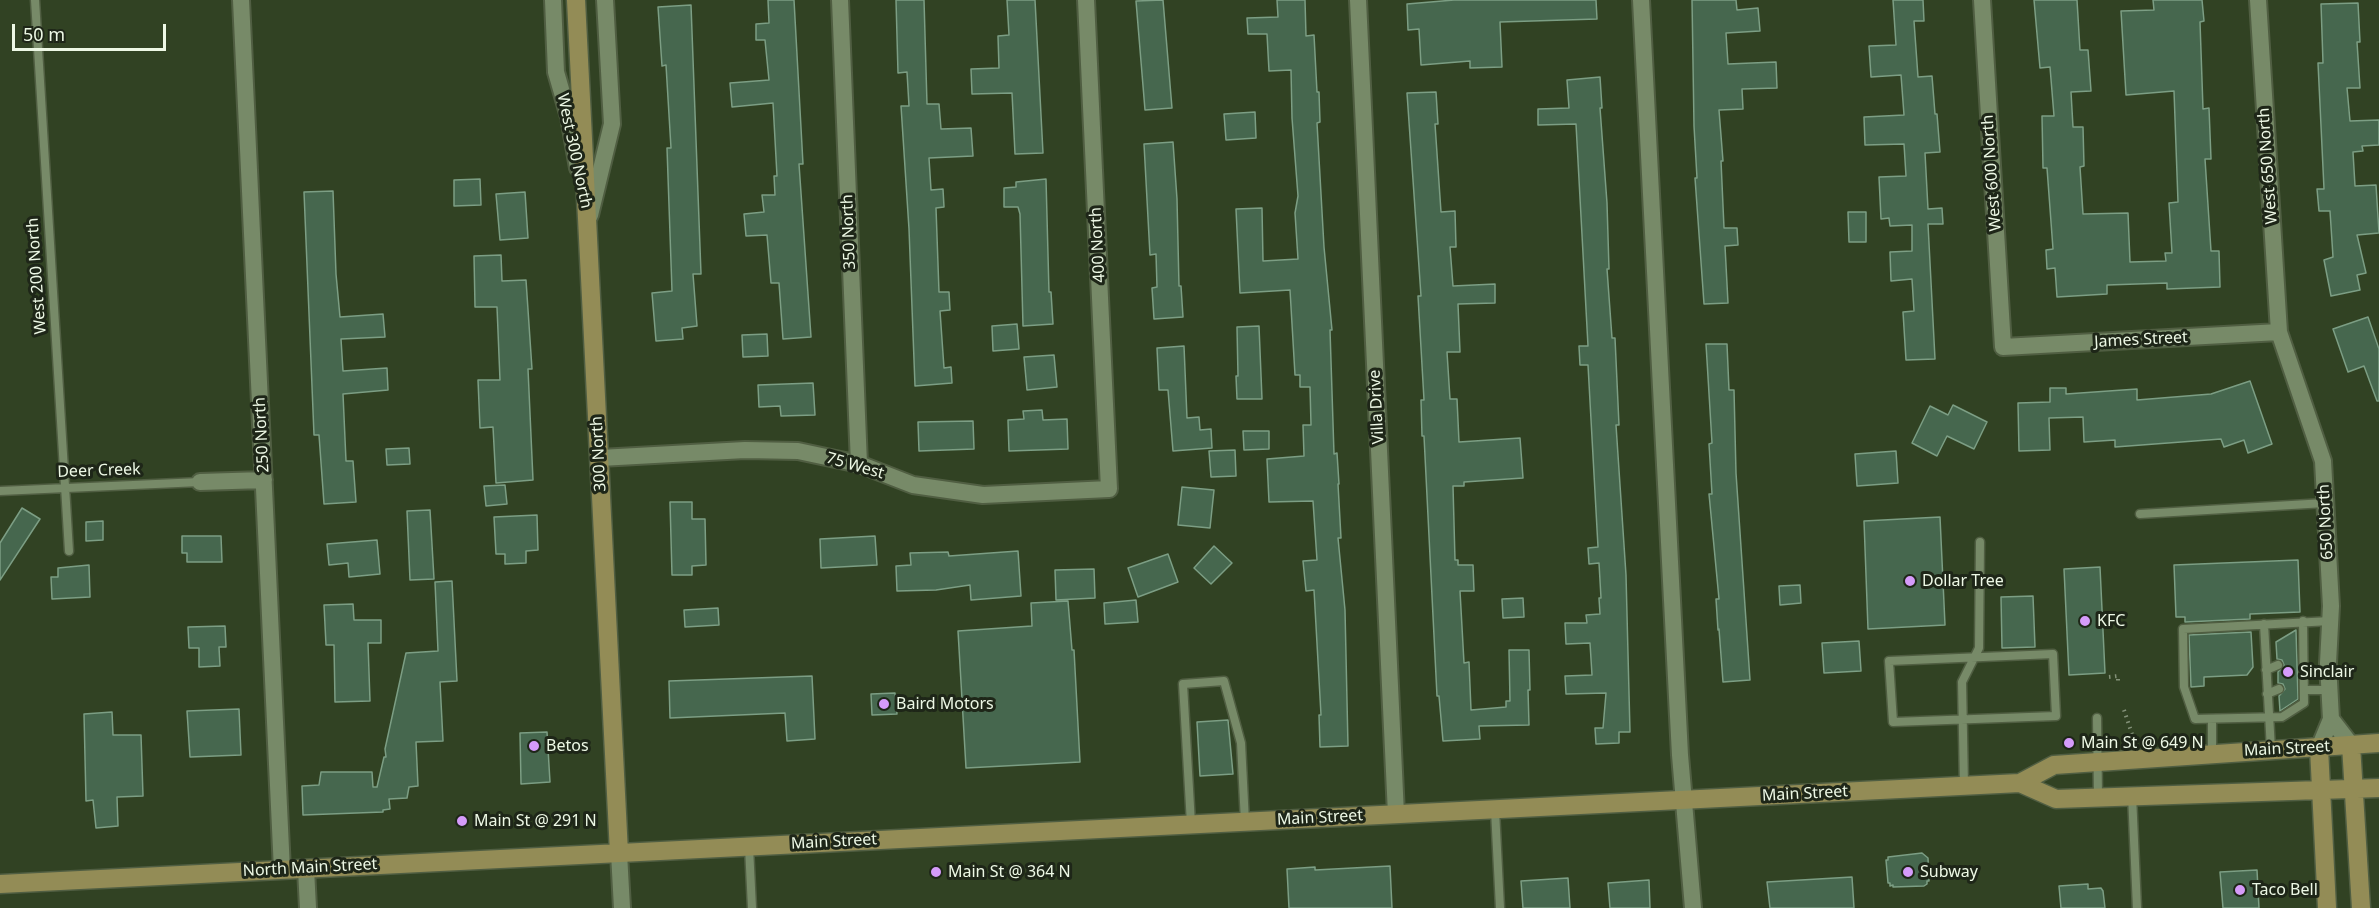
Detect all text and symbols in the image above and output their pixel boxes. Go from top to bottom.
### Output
scale bar [15,12,170,50]
text: 50 m [23,22,65,46]
street label: West 300 North [552,92,596,210]
street label: West 650 North [2254,107,2282,225]
street label: West 600 North [1978,114,2006,232]
street label: 350 North [838,194,860,270]
street label: 400 North [1086,207,1110,283]
street label: West 200 North [23,217,51,335]
street label: James Street [2094,328,2188,352]
street label: Villa Drive [1365,369,1389,445]
street label: 250 North [250,397,274,473]
street label: 300 North [587,416,611,492]
street label: 75 West [824,449,886,483]
street label: Deer Creek [57,460,141,482]
street label: 650 North [2314,484,2338,560]
place label: Dollar Tree [1922,571,2004,591]
marker: Dollar Tree [1903,574,1917,588]
place label: KFC [2097,611,2125,631]
marker: KFC [2078,614,2092,628]
place label: Sinclair [2300,662,2354,682]
marker: Sinclair [2281,665,2295,679]
place label: Baird Motors [896,694,994,714]
marker: Baird Motors [877,697,891,711]
place label: Main St @ 649 N [2081,733,2204,753]
place label: Betos [546,736,589,756]
marker: Main St @ 649 N [2062,736,2076,750]
street label: Main Street [2243,737,2331,761]
marker: Betos [527,739,541,753]
street label: Main Street [1761,782,1849,806]
street label: Main Street [1276,806,1364,830]
place label: Main St @ 291 N [474,811,597,831]
marker: Main St @ 291 N [455,814,469,828]
street label: Main Street [790,830,878,854]
street label: North Main Street [242,855,378,881]
place label: Main St @ 364 N [948,862,1071,882]
place label: Subway [1920,862,1978,882]
marker: Main St @ 364 N [929,865,943,879]
marker: Subway [1901,865,1915,879]
place label: Taco Bell [2252,880,2318,900]
marker: Taco Bell [2233,883,2247,897]

